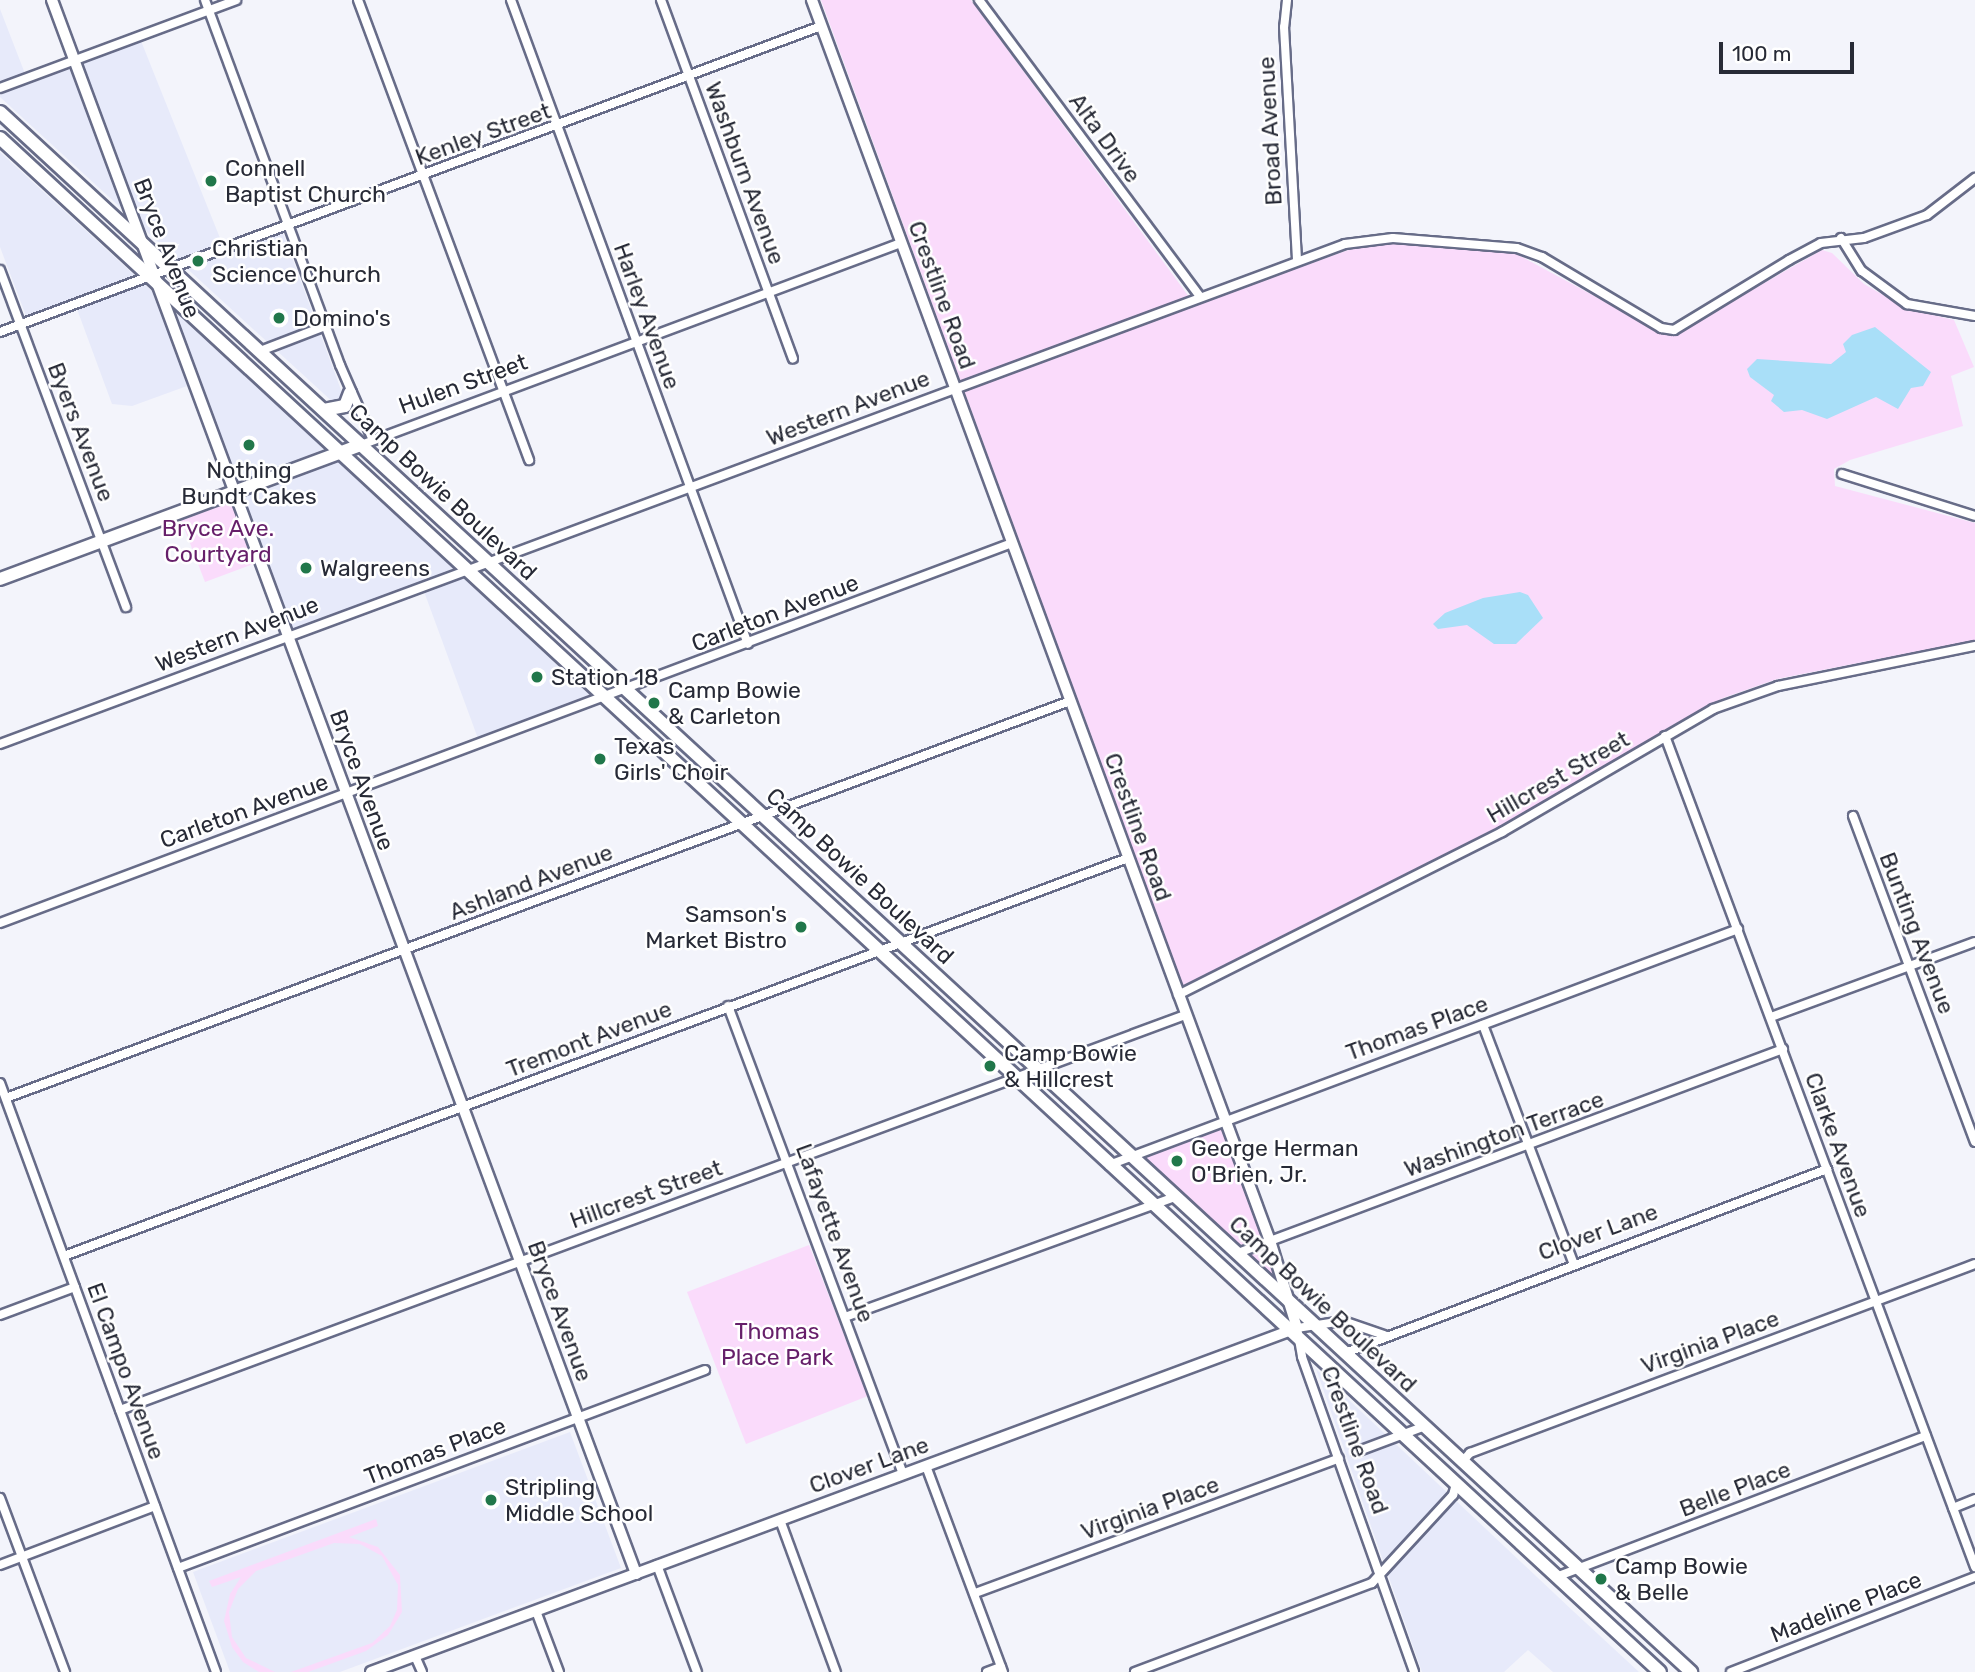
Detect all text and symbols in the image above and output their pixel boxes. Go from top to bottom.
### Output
scale bar [1723,28,1858,72]
text: 100 m [1732,41,1791,66]
street label: Broad Avenue [1252,56,1288,206]
street label: Washburn Avenue [699,78,791,268]
street label: Alta Drive [1063,88,1147,188]
street label: Kenley Street [411,97,555,171]
place label: Connell Baptist Church [225,154,386,208]
marker: Connell Baptist Church [203,173,219,189]
street label: Bryce Avenue [128,174,206,322]
street label: Crestline Road [902,217,982,373]
place label: Christian Science Church [212,234,381,288]
street label: Harley Avenue [608,239,686,393]
marker: Christian Science Church [190,253,206,269]
place label: Domino's [293,304,391,332]
marker: Domino's [271,310,287,326]
street label: Hulen Street [395,348,531,420]
street label: Byers Avenue [42,358,120,506]
street label: Western Avenue [762,364,934,452]
street label: Camp Bowie Boulevard [344,398,542,586]
marker: Nothing Bundt Cakes [241,437,257,453]
place label: Nothing Bundt Cakes [181,456,317,510]
park label: Bryce Ave. Courtyard [161,514,275,568]
place label: Walgreens [320,554,430,582]
marker: Walgreens [298,560,314,576]
street label: Carleton Avenue [687,568,863,658]
street label: Western Avenue [151,590,323,678]
place label: Station 18 [551,663,659,691]
marker: Station 18 [529,669,545,685]
place label: Camp Bowie & Carleton [668,676,801,730]
marker: Camp Bowie & Carleton [646,695,662,711]
street label: Bryce Avenue [324,706,400,854]
street label: Hillcrest Street [1482,725,1634,829]
place label: Texas Girls' Choir [614,732,728,786]
street label: Crestline Road [1098,749,1178,905]
marker: Texas Girls' Choir [592,751,608,767]
street label: Carleton Avenue [156,768,332,854]
street label: Camp Bowie Boulevard [761,782,959,970]
street label: Ashland Avenue [445,838,617,926]
street label: Bunting Avenue [1873,848,1961,1018]
place label: Samson's Market Bistro [645,900,787,954]
marker: Samson's Market Bistro [793,919,809,935]
street label: Thomas Place [1342,990,1492,1066]
street label: Tremont Avenue [502,995,676,1083]
place label: Camp Bowie & Hillcrest [1004,1039,1137,1093]
marker: Camp Bowie & Hillcrest [982,1058,998,1074]
street label: Clarke Avenue [1799,1069,1877,1221]
street label: Washington Terrace [1400,1085,1608,1183]
place label: George Herman O'Brien, Jr. [1191,1134,1359,1188]
street label: Lafayette Avenue [790,1140,880,1326]
marker: George Herman O'Brien, Jr. [1169,1153,1185,1169]
street label: Hillcrest Street [566,1154,726,1234]
street label: Clover Lane [1534,1198,1662,1266]
street label: Camp Bowie Boulevard [1224,1210,1422,1398]
street label: Bryce Avenue [522,1237,598,1385]
street label: El Campo Avenue [81,1279,171,1463]
street label: Virginia Place [1637,1304,1783,1380]
park label: Thomas Place Park [721,1317,833,1371]
street label: Crestline Road [1315,1362,1395,1518]
street label: Thomas Place [360,1411,510,1491]
street label: Clover Lane [805,1431,933,1499]
street label: Belle Place [1676,1455,1794,1523]
street label: Virginia Place [1077,1470,1223,1546]
place label: Stripling Middle School [505,1473,653,1527]
marker: Stripling Middle School [483,1492,499,1508]
place label: Camp Bowie & Belle [1615,1552,1748,1606]
street label: Madeline Place [1766,1565,1926,1649]
marker: Camp Bowie & Belle [1593,1571,1609,1587]

